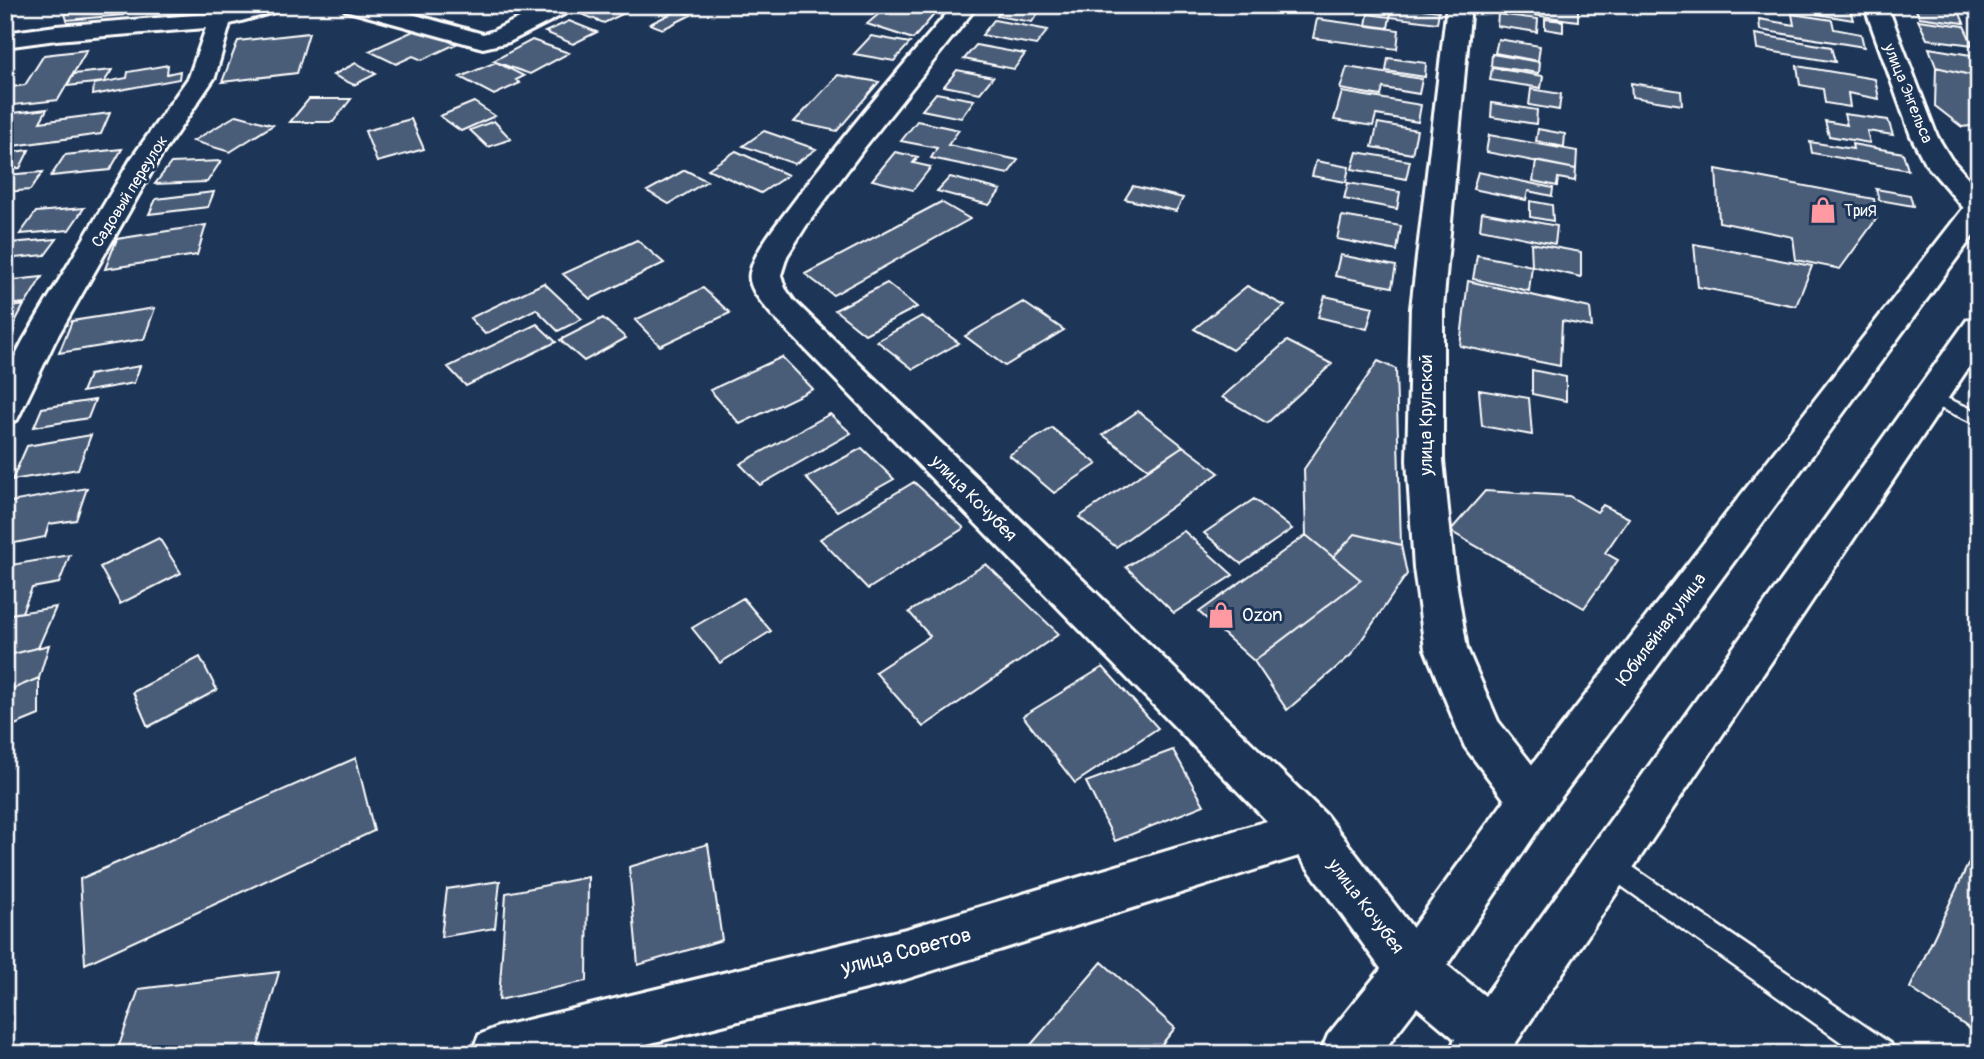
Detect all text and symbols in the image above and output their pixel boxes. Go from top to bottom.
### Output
street label: улица Энгельса [1879,40,1937,146]
street label: Садовый переулок [87,132,172,251]
shop icon: ТриЯ [1808,195,1838,225]
place label: ТриЯ [1844,201,1877,221]
street label: улица Крупской [1415,354,1438,477]
street label: улица Кочубея [925,449,1022,547]
street label: Юбилейная улица [1611,568,1711,690]
shop icon: Ozon [1206,600,1236,630]
place label: Ozon [1242,604,1282,627]
street label: улица Кочубея [1322,853,1409,958]
street label: улица Советов [837,921,974,982]

